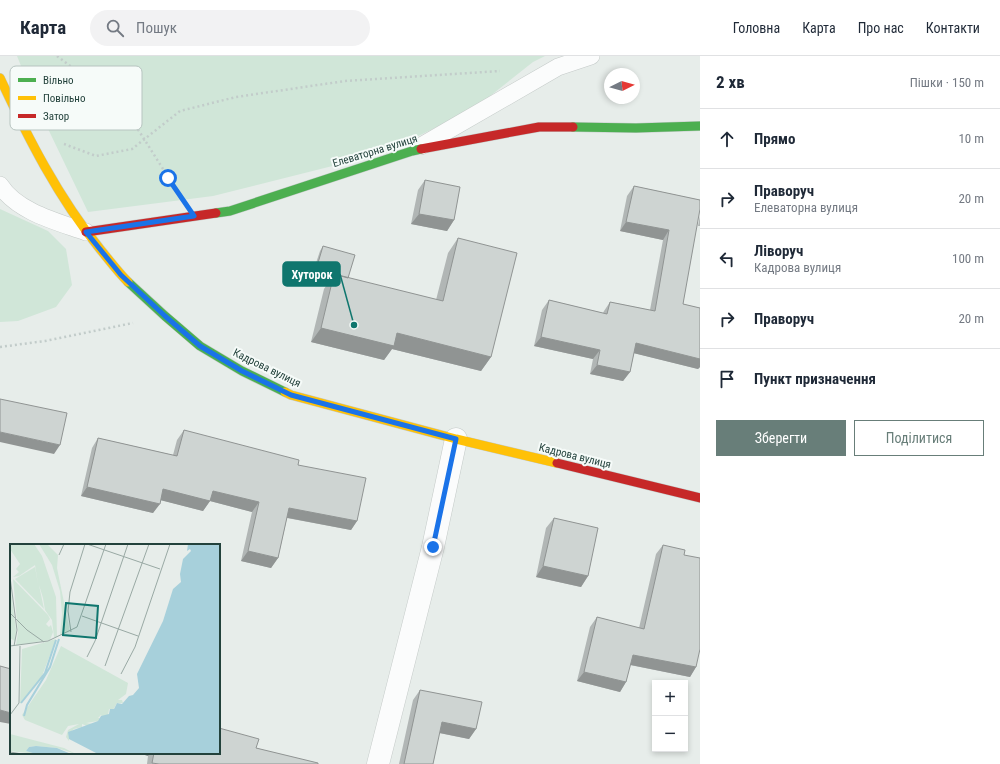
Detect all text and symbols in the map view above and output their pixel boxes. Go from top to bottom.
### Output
search box [90,10,370,46]
text: Карта [20,16,66,39]
icon: search [104,17,126,39]
text: Пошук [136,19,177,37]
text: Головна [733,20,780,36]
text: Карта [802,20,836,36]
text: Про нас [858,20,904,36]
text: Контакти [926,20,980,36]
legend [10,66,142,130]
north arrow [604,68,640,104]
text: 2 хв [716,72,745,92]
text: Вільно [43,74,74,87]
text: Пішки · 150 m [910,75,984,90]
text: Повільно [43,92,86,105]
text: Затор [43,110,69,123]
icon: ahead [716,128,738,150]
text: Прямо [754,130,795,148]
text: 10 m [958,131,984,146]
street label: Елеваторна вулиця [331,132,419,170]
route start [159,169,177,187]
text: Праворуч [754,182,814,200]
icon: right [716,188,738,210]
text: 20 m [958,191,984,206]
text: Елеваторна вулиця [754,200,858,215]
text: Ліворуч [754,242,803,260]
icon: left [716,248,738,270]
text: 100 m [952,251,984,266]
text: Кадрова вулиця [754,260,841,275]
callout: Хуторок [283,262,340,286]
text: Хуторок [291,268,333,282]
icon: right [716,308,738,330]
text: Праворуч [754,310,814,328]
text: 20 m [958,311,984,326]
street label: Кадрова вулиця [231,346,303,390]
icon: arrive [716,368,738,390]
text: Пункт призначення [754,370,876,388]
button: Зберегти [716,420,846,456]
button: Поділитися [854,420,984,456]
street label: Кадрова вулиця [538,441,612,471]
route end [424,538,442,556]
inset map [10,544,220,754]
map controls [652,680,688,752]
button: + [652,680,688,716]
button: − [652,716,688,752]

